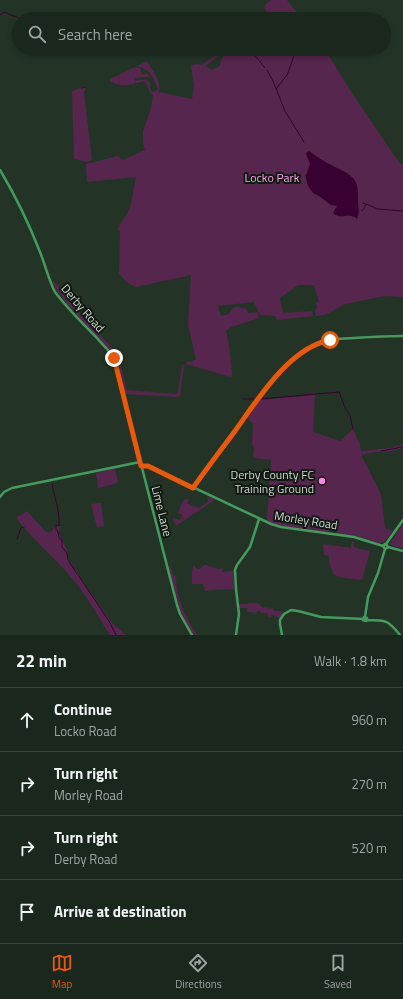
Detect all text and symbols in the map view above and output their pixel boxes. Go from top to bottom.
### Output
search box [12,12,391,56]
icon: search [26,23,48,45]
text: Search here [58,23,132,46]
park label: Locko Park [245,168,300,187]
street label: Derby Road [57,280,109,336]
route start [321,331,339,349]
route end [105,349,123,367]
place label: Derby County FC Training Ground [231,465,314,498]
marker: Derby County FC Training Ground [317,476,327,486]
street label: Lime Lane [147,484,177,538]
street label: Morley Road [273,506,339,534]
text: 22 min [16,648,67,674]
text: Walk · 1.8 km [314,651,387,671]
text: Continue [54,698,112,721]
icon: ahead [16,709,38,731]
text: 960 m [351,710,387,730]
text: Locko Road [54,721,117,741]
text: Turn right [54,762,118,785]
icon: right [16,773,38,795]
text: 270 m [351,774,387,794]
text: Morley Road [54,785,123,805]
text: Turn right [54,826,118,849]
icon: right [16,837,38,859]
text: 520 m [351,838,387,858]
text: Derby Road [54,849,117,869]
text: Arrive at destination [54,900,187,923]
icon: arrive [16,901,38,923]
tab: Map [51,952,73,992]
tab: Directions [175,952,222,992]
tab: Saved [324,952,352,992]

